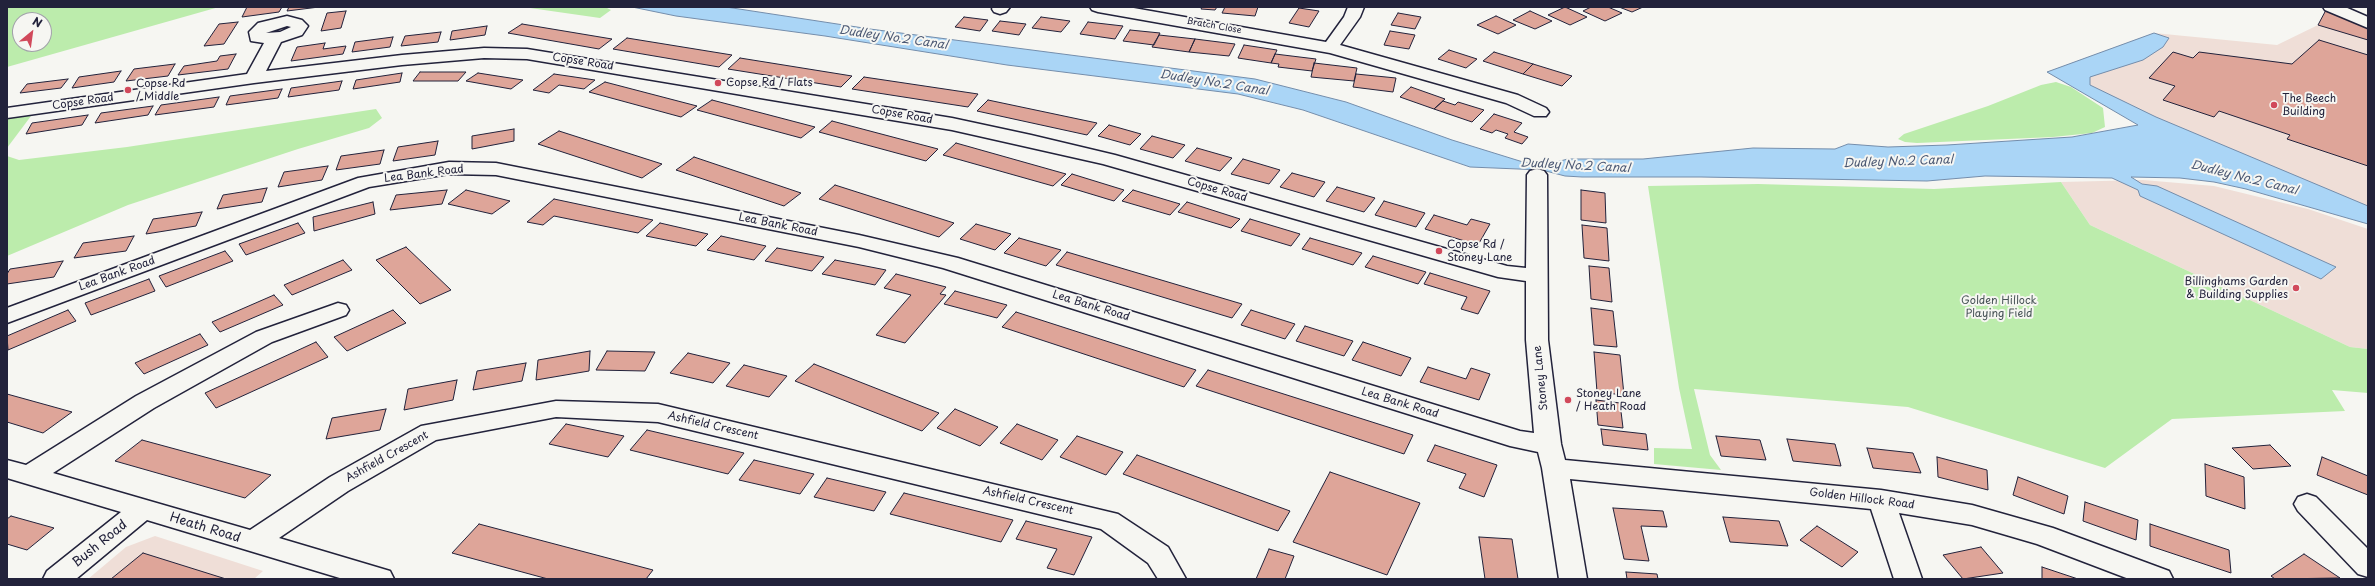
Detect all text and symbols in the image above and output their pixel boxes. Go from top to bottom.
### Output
north arrow [12,12,52,52]
text: N [30,12,46,31]
street label: Bratch Close [1186,16,1242,36]
water label: Dudley No.2 Canal [838,23,948,53]
street label: Copse Road [551,51,615,73]
water label: Dudley No.2 Canal [1159,67,1269,99]
place label: Copse Rd / Flats [726,76,813,90]
place label: Copse Rd / Middle [136,77,186,103]
marker: Copse Rd / Flats [713,78,723,88]
marker: Copse Rd / Middle [123,85,133,95]
street label: Copse Road [51,91,115,113]
place label: The Beech Building [2282,92,2336,118]
marker: The Beech Building [2269,100,2279,110]
street label: Copse Road [870,103,934,127]
water label: Dudley No.2 Canal [1843,153,1953,171]
water label: Dudley No.2 Canal [1520,156,1630,176]
water label: Dudley No.2 Canal [2189,158,2299,198]
street label: Lea Bank Road [383,163,465,185]
street label: Copse Road [1185,175,1249,205]
street label: Lea Bank Road [737,211,819,239]
place label: Copse Rd / Stoney Lane [1447,238,1513,264]
marker: Copse Rd / Stoney Lane [1434,246,1444,256]
street label: Lea Bank Road [77,254,157,294]
place label: Billinghams Garden & Building Supplies [2185,275,2288,301]
marker: Billinghams Garden & Building Supplies [2291,283,2301,293]
street label: Lea Bank Road [1051,288,1131,324]
park label: Golden Hillock Playing Field [1961,294,2037,320]
street label: Stoney Lane [1531,345,1551,411]
street label: Lea Bank Road [1360,385,1440,421]
place label: Stoney Lane / Heath Road [1576,387,1646,413]
marker: Stoney Lane / Heath Road [1563,395,1573,405]
street label: Ashfield Crescent [666,409,760,443]
street label: Ashfield Crescent [343,429,431,485]
street label: Ashfield Crescent [981,484,1075,518]
street label: Golden Hillock Road [1809,486,1915,512]
street label: Heath Road [168,510,242,546]
street label: Bush Road [70,517,130,571]

